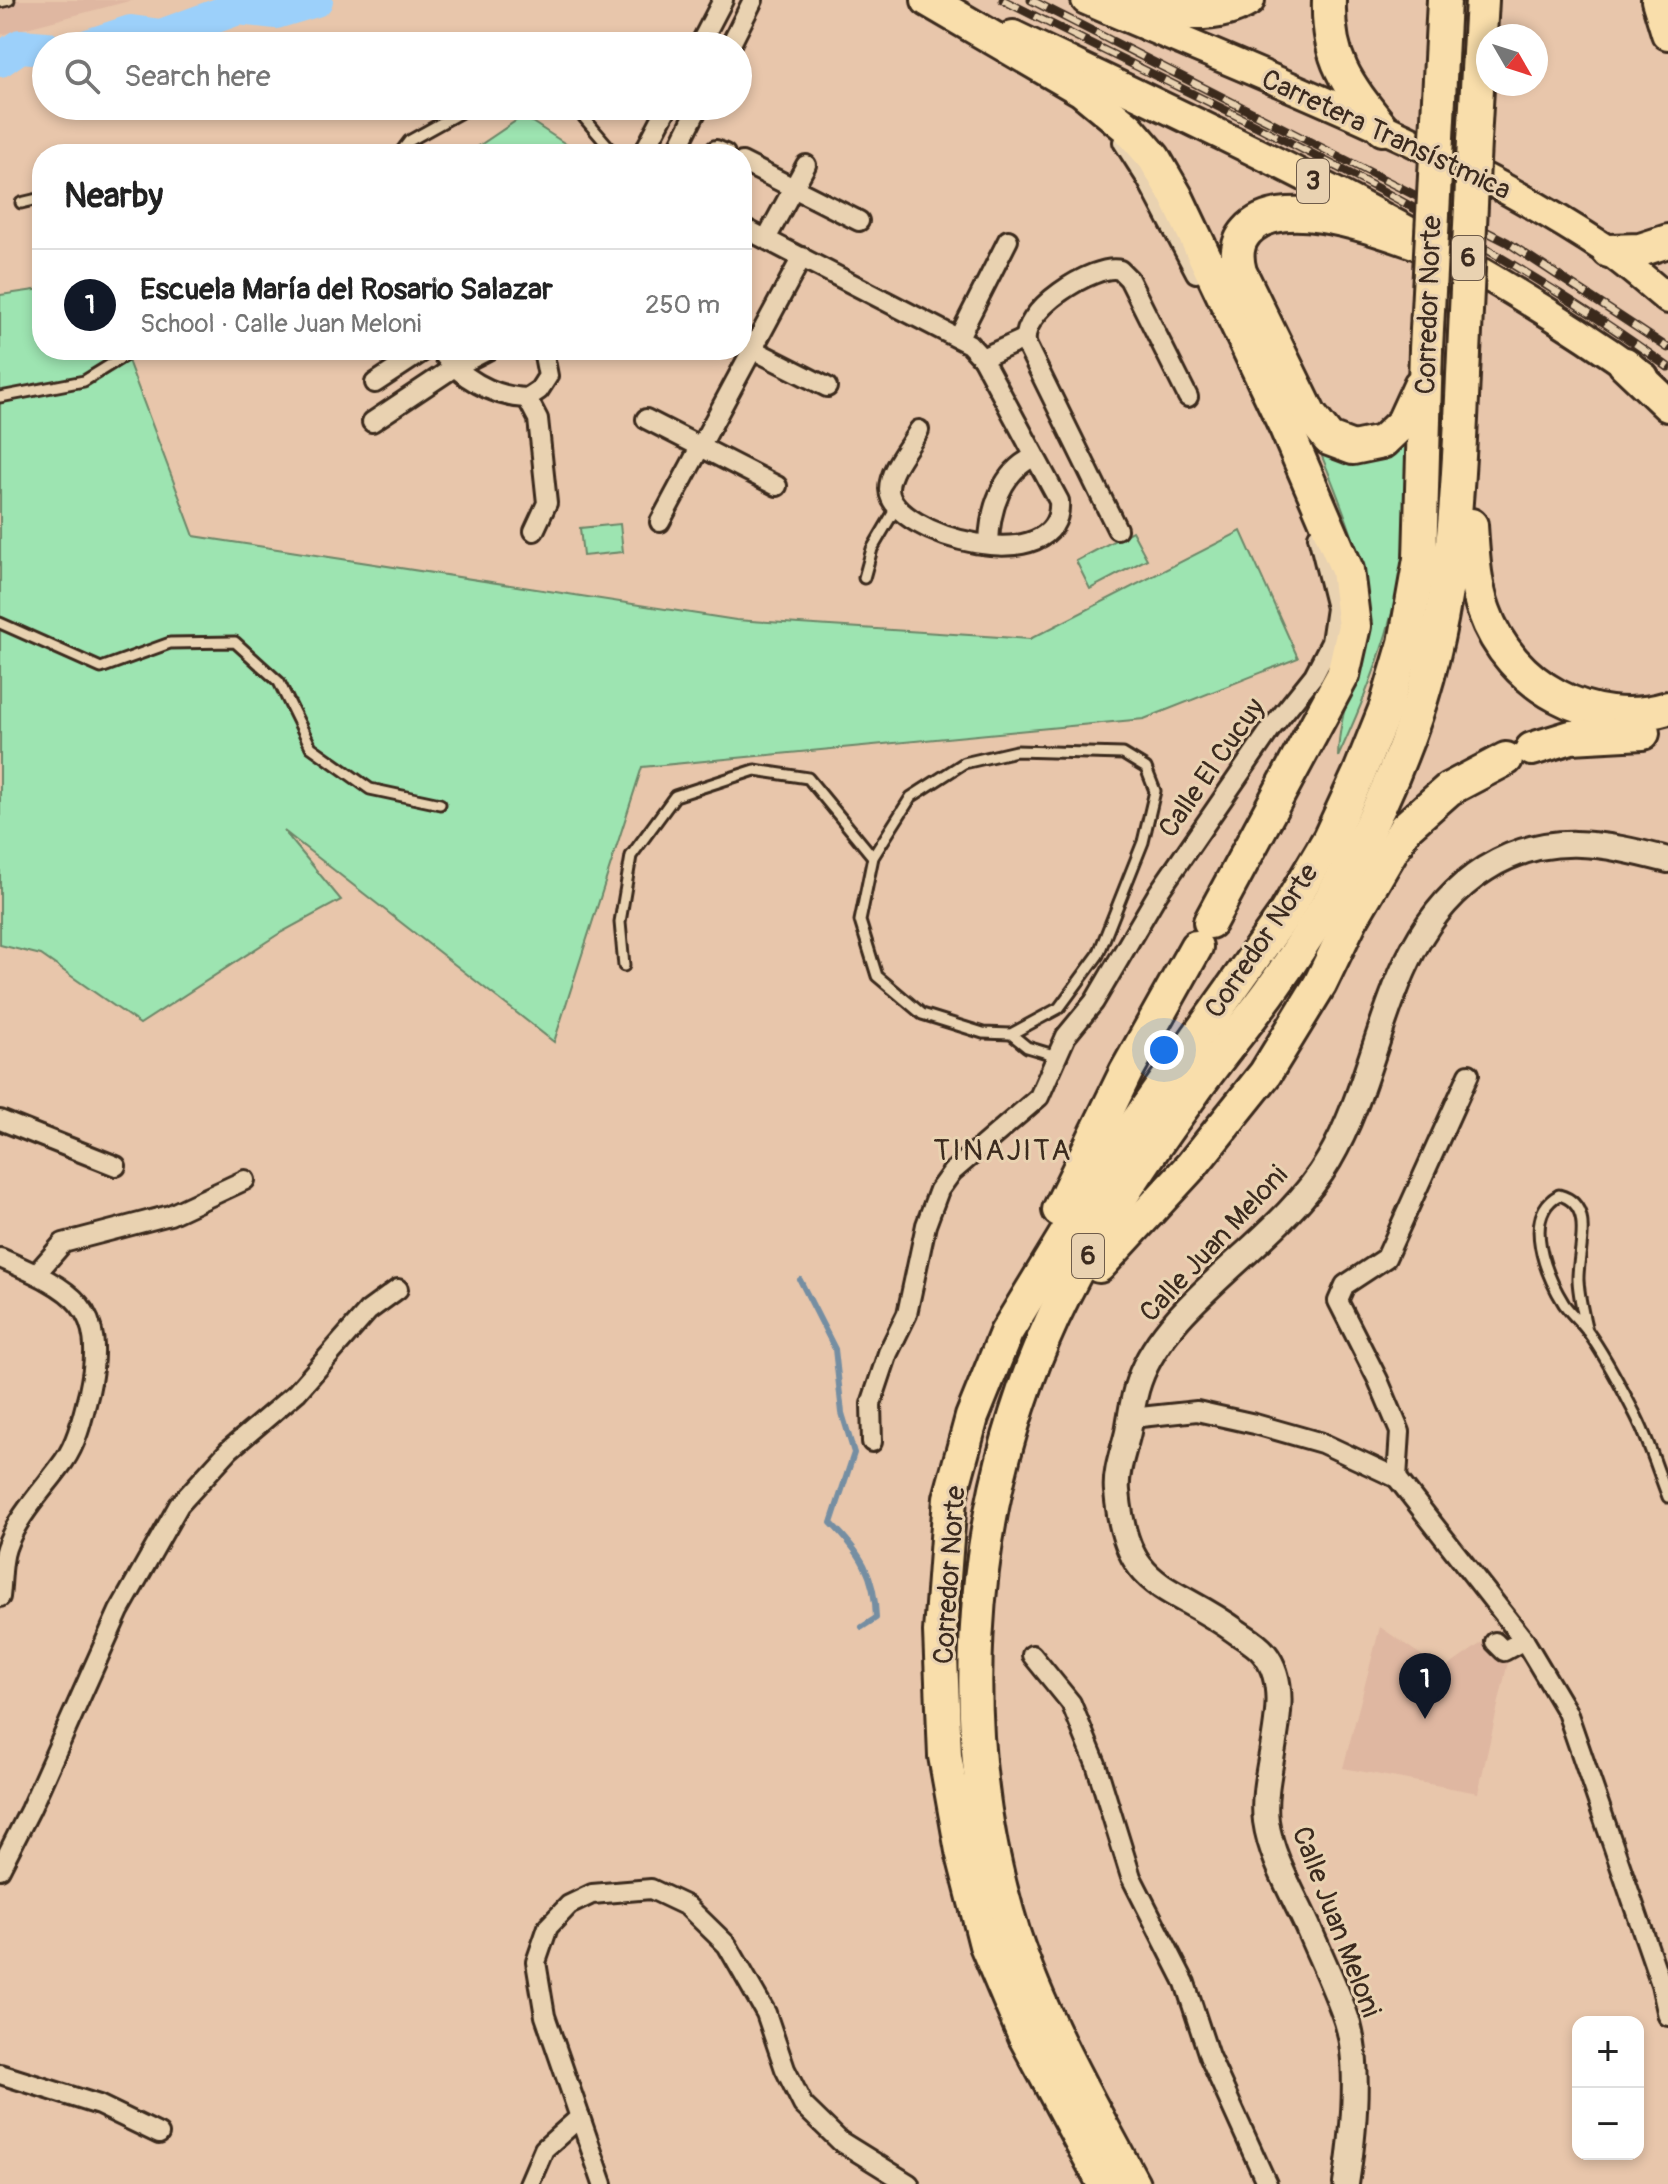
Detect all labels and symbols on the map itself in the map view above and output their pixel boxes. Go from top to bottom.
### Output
north arrow [1476,24,1548,96]
street label: Carretera Transístmica [1256,62,1516,208]
road number: 3 [1297,159,1329,203]
street label: Corredor Norte [1408,215,1450,395]
road number: 6 [1452,236,1484,280]
street label: Calle El Cucuy [1151,691,1273,845]
street label: Corredor Norte [1197,857,1327,1025]
your location [1144,1030,1184,1070]
district label: TINAJITA [934,1132,1072,1169]
street label: Calle Juan Meloni [1133,1158,1295,1330]
road number: 6 [1072,1234,1104,1278]
street label: Corredor Norte [926,1484,974,1665]
pin: 1 [1399,1653,1451,1719]
street label: Calle Juan Meloni [1284,1822,1388,2022]

